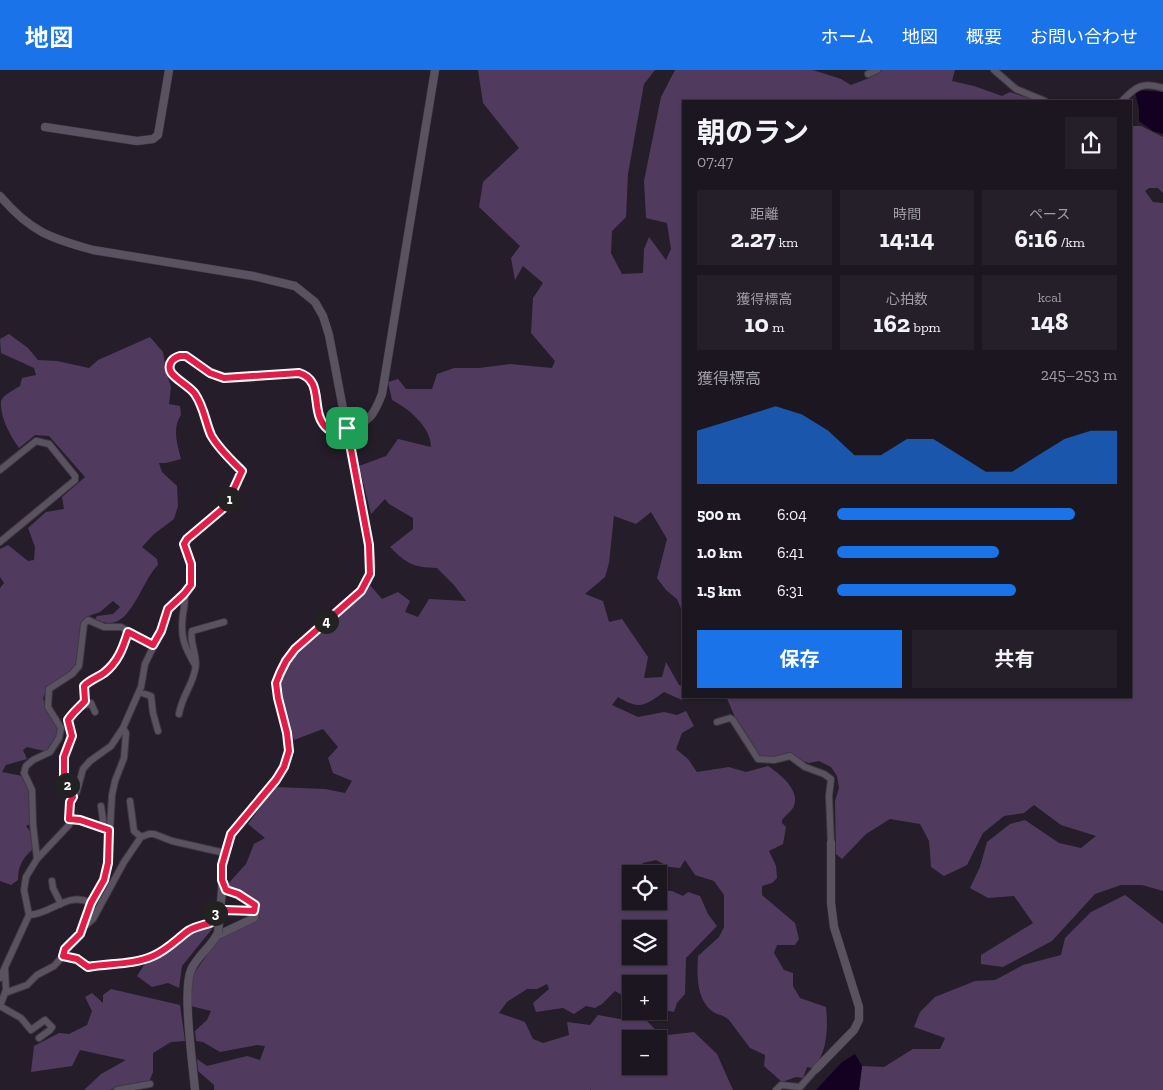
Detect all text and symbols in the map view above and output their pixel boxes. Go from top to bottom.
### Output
text: 地図 [25,23,73,52]
text: ホーム [821,26,874,48]
text: 地図 [902,26,938,48]
text: 概要 [966,26,1002,48]
text: お問い合わせ [1030,26,1138,48]
text: 朝のラン [697,116,809,149]
button: share [1065,117,1117,169]
text: 07:47 [697,152,733,171]
text: 距離 [750,206,778,223]
text: 時間 [893,206,921,223]
text: ペース [1029,206,1070,223]
text: 2.27 [731,223,776,253]
text: 14:14 [880,223,934,253]
text: 6:16 [1014,223,1058,253]
text: km [776,234,798,251]
text: /km [1058,234,1085,251]
text: kcal [1038,289,1062,306]
text: 獲得標高 [736,291,792,308]
text: 心拍数 [886,291,928,308]
text: 148 [1031,306,1069,336]
text: 10 [744,308,769,338]
text: 162 [873,308,910,338]
text: m [769,319,784,336]
text: bpm [910,319,941,336]
text: 245–253 m [1041,365,1117,384]
text: 獲得標高 [697,369,761,388]
pin [326,407,368,449]
icon: arrive [333,414,361,442]
pin: 1 [216,486,242,512]
text: 1 [227,491,232,508]
text: 500 m [697,505,741,524]
text: 6:04 [777,505,807,524]
text: 1.0 km [697,543,742,562]
text: 6:41 [777,543,804,562]
text: 1.5 km [697,581,741,600]
text: 6:31 [777,581,803,600]
pin: 4 [314,608,338,634]
text: 4 [323,613,330,630]
button: 保存 [697,630,902,688]
button: 共有 [912,630,1117,688]
pin: 2 [54,772,80,798]
text: 2 [64,777,71,794]
map controls [622,865,667,1075]
button: locate [622,865,667,910]
pin: 3 [202,900,228,926]
text: 3 [212,905,219,922]
button: layers [622,920,667,965]
button: + [622,975,667,1020]
button: − [622,1030,667,1075]

